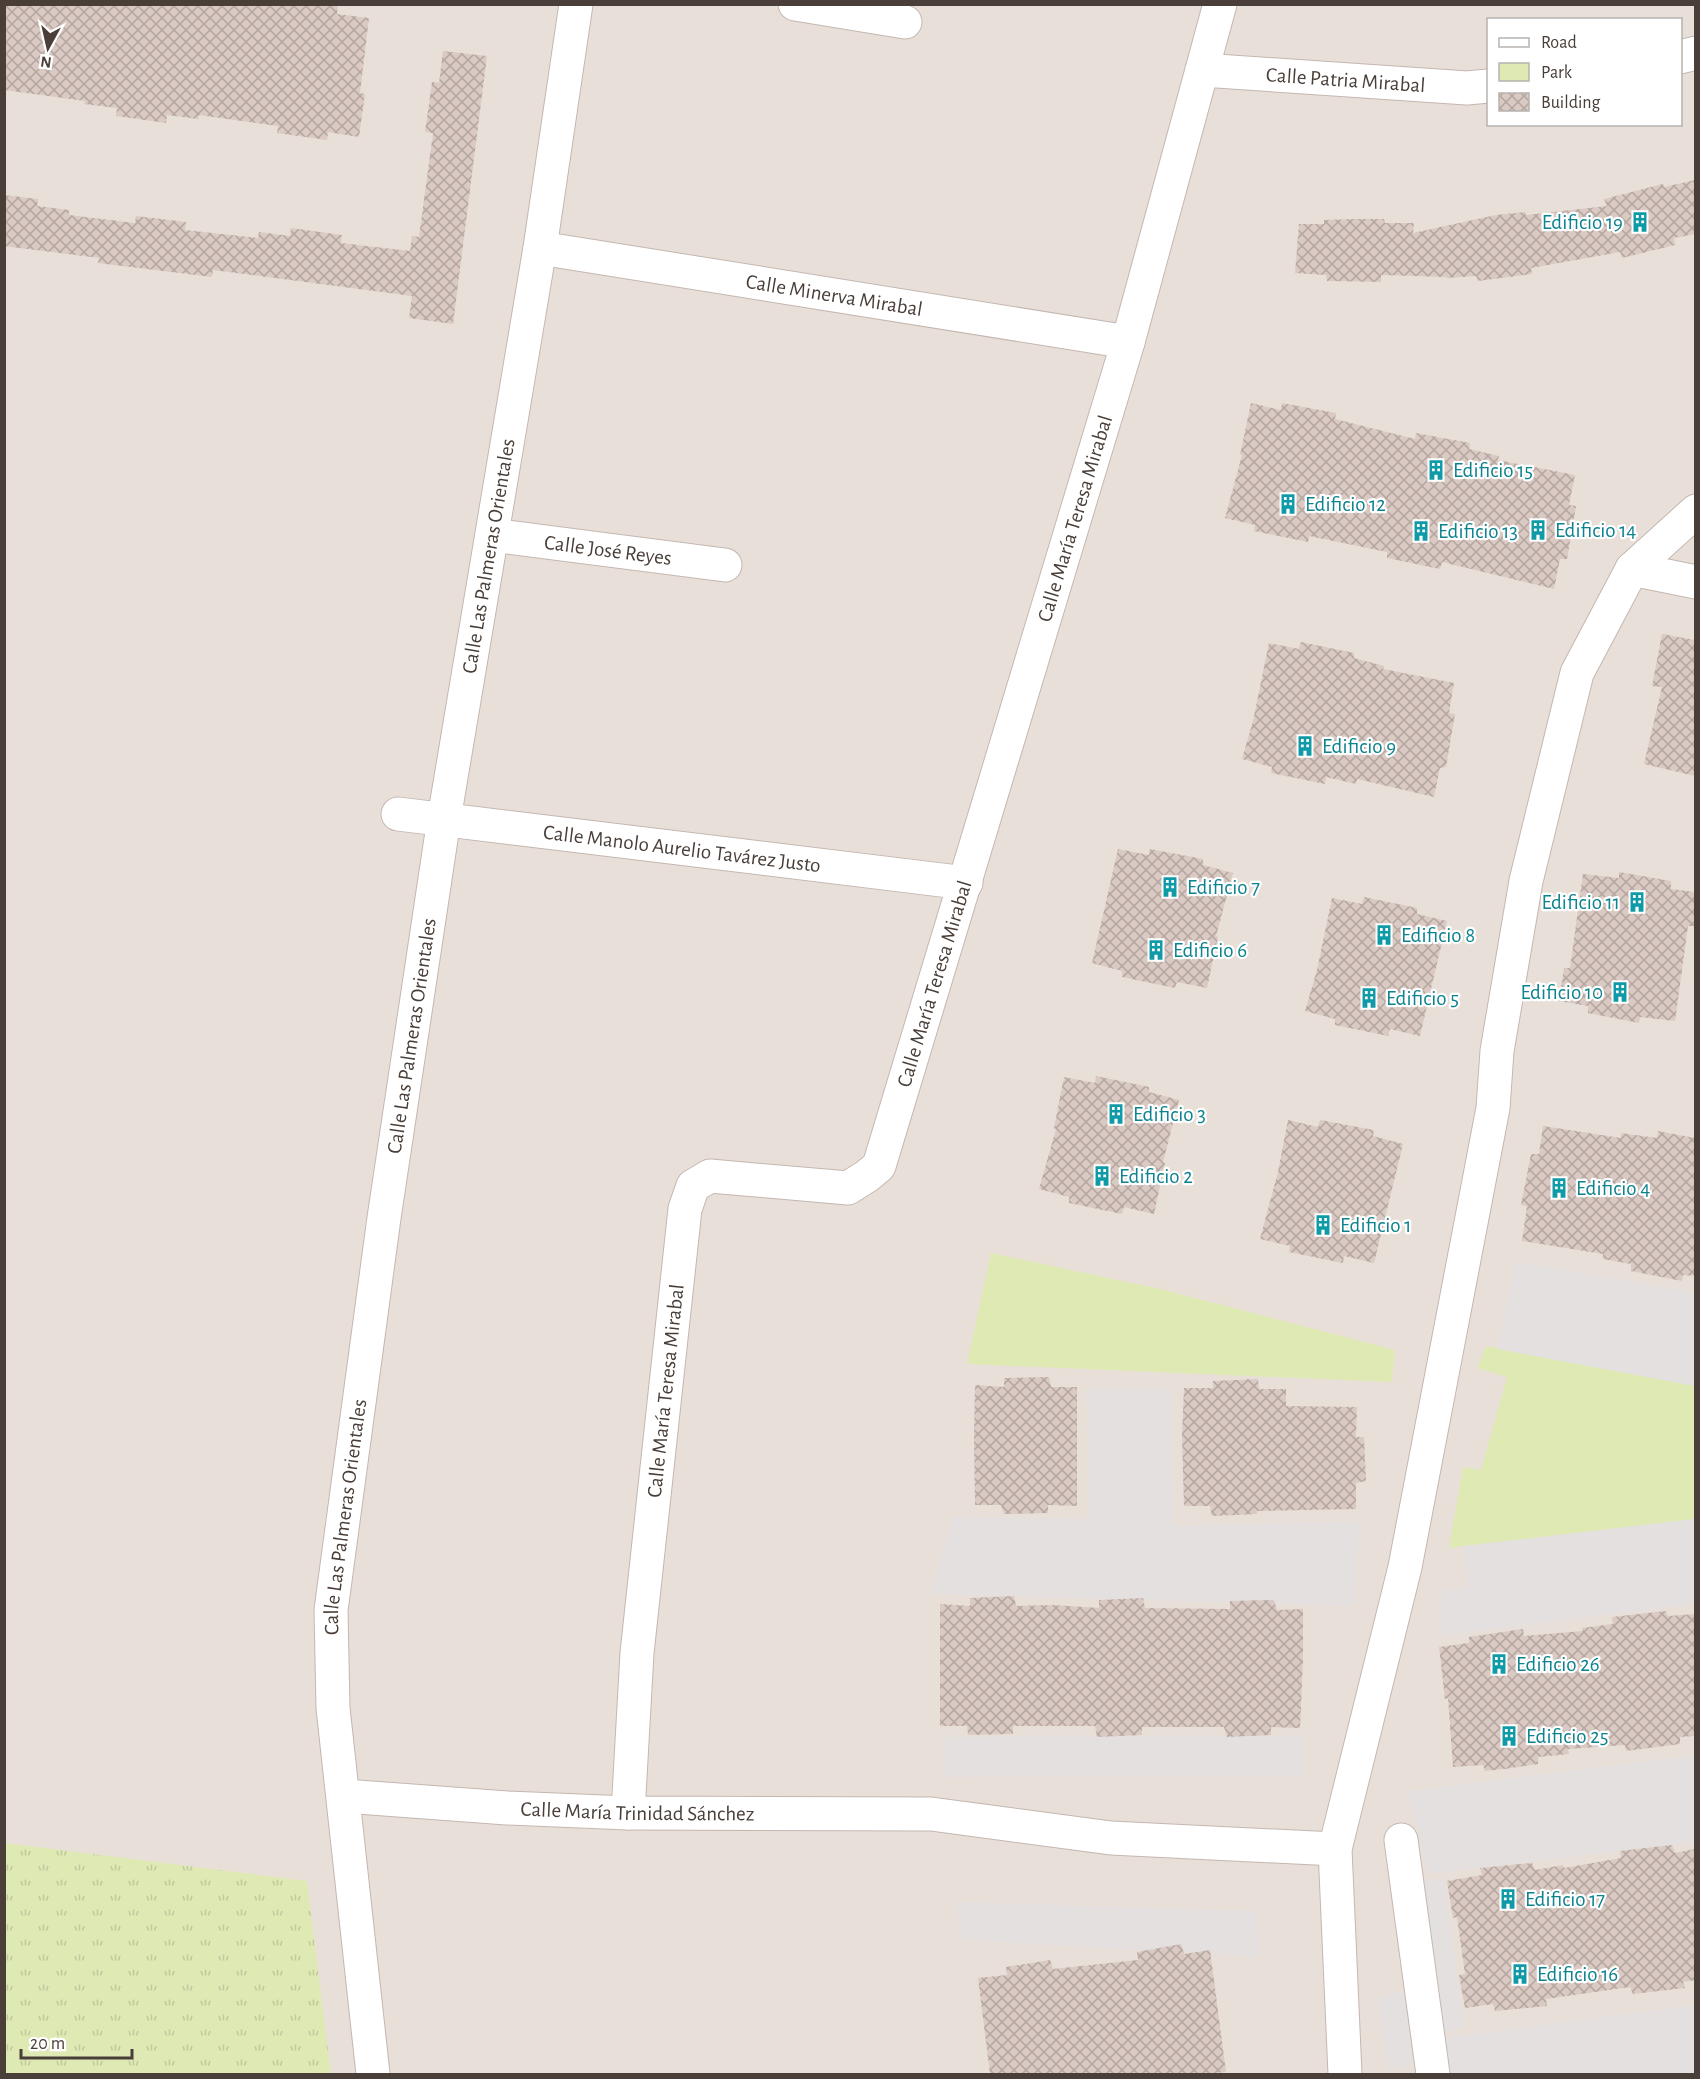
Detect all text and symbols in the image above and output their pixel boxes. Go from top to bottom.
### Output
north arrow [18,18,78,78]
legend [1487,18,1682,126]
text: Road [1541,34,1577,52]
text: N [39,53,53,71]
street label: Calle Patria Mirabal [1265,64,1426,96]
text: Park [1541,64,1573,82]
text: Building [1541,94,1601,112]
building icon: Edificio 19 [1628,210,1652,234]
place label: Edificio 19 [1542,212,1623,233]
street label: Calle Minerva Mirabal [744,271,924,320]
street label: Calle María Teresa Mirabal [1034,413,1116,624]
street label: Calle Las Palmeras Orientales [458,437,518,675]
building icon: Edificio 15 [1424,458,1448,482]
place label: Edificio 15 [1453,460,1533,481]
building icon: Edificio 12 [1276,492,1300,516]
place label: Edificio 12 [1305,494,1386,515]
building icon: Edificio 14 [1526,518,1550,542]
building icon: Edificio 13 [1409,519,1433,543]
place label: Edificio 14 [1555,520,1636,541]
place label: Edificio 13 [1438,521,1518,542]
street label: Calle José Reyes [543,531,673,569]
building icon: Edificio 9 [1293,734,1317,758]
place label: Edificio 9 [1322,736,1396,757]
street label: Calle Manolo Aurelio Tavárez Justo [542,821,822,876]
building icon: Edificio 7 [1158,875,1182,899]
place label: Edificio 7 [1187,877,1260,898]
street label: Calle María Teresa Mirabal [893,878,975,1089]
building icon: Edificio 11 [1625,890,1649,914]
place label: Edificio 11 [1541,892,1620,913]
street label: Calle Las Palmeras Orientales [383,917,439,1155]
building icon: Edificio 8 [1372,923,1396,947]
place label: Edificio 8 [1401,925,1475,946]
building icon: Edificio 6 [1144,938,1168,962]
place label: Edificio 6 [1173,940,1247,961]
building icon: Edificio 10 [1608,980,1632,1004]
place label: Edificio 10 [1521,982,1603,1003]
building icon: Edificio 5 [1357,986,1381,1010]
place label: Edificio 5 [1386,988,1459,1009]
building icon: Edificio 3 [1104,1102,1128,1126]
place label: Edificio 3 [1133,1104,1206,1125]
building icon: Edificio 2 [1090,1164,1114,1188]
place label: Edificio 2 [1119,1166,1193,1187]
building icon: Edificio 4 [1547,1176,1571,1200]
place label: Edificio 4 [1576,1178,1650,1199]
building icon: Edificio 1 [1311,1213,1335,1237]
place label: Edificio 1 [1340,1215,1411,1236]
street label: Calle María Teresa Mirabal [643,1283,687,1499]
street label: Calle Las Palmeras Orientales [320,1398,370,1635]
building icon: Edificio 26 [1487,1652,1511,1676]
place label: Edificio 26 [1516,1654,1600,1675]
building icon: Edificio 25 [1497,1724,1521,1748]
place label: Edificio 25 [1526,1726,1608,1747]
street label: Calle María Trinidad Sánchez [520,1798,754,1824]
building icon: Edificio 17 [1496,1887,1520,1911]
place label: Edificio 17 [1525,1889,1605,1910]
building icon: Edificio 16 [1508,1962,1532,1986]
place label: Edificio 16 [1537,1964,1618,1985]
scale bar [21,2022,132,2060]
text: 20 m [30,2035,65,2053]

